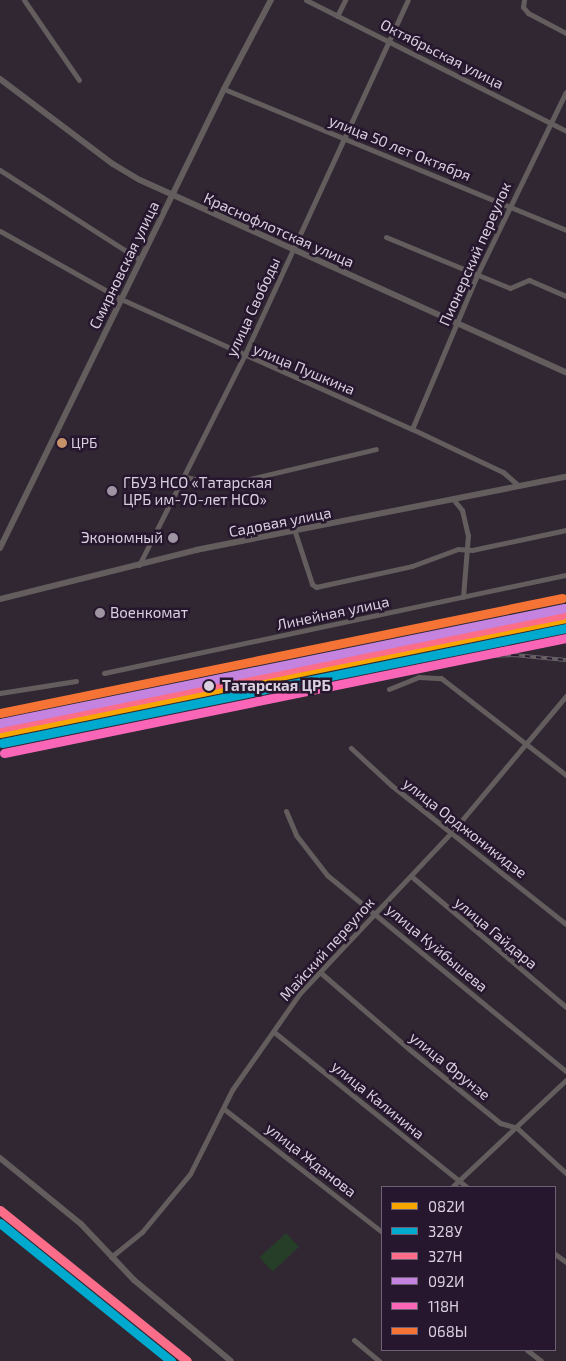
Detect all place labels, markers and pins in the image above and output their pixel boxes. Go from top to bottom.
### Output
place label: ЦРБ [71,435,97,451]
marker: ЦРБ [57,438,67,448]
place label: ГБУЗ НСО «Татарская ЦРБ им-70-лет НСО» [123,473,272,508]
marker: ГБУЗ НСО «Татарская ЦРБ им-70-лет НСО» [105,484,119,498]
place label: Экономный [81,529,163,547]
marker: Экономный [167,532,179,544]
place label: Военкомат [110,604,188,622]
marker: Военкомат [94,607,106,619]
marker: Татарская ЦРБ [200,677,218,695]
place label: Татарская ЦРБ [222,677,331,695]

